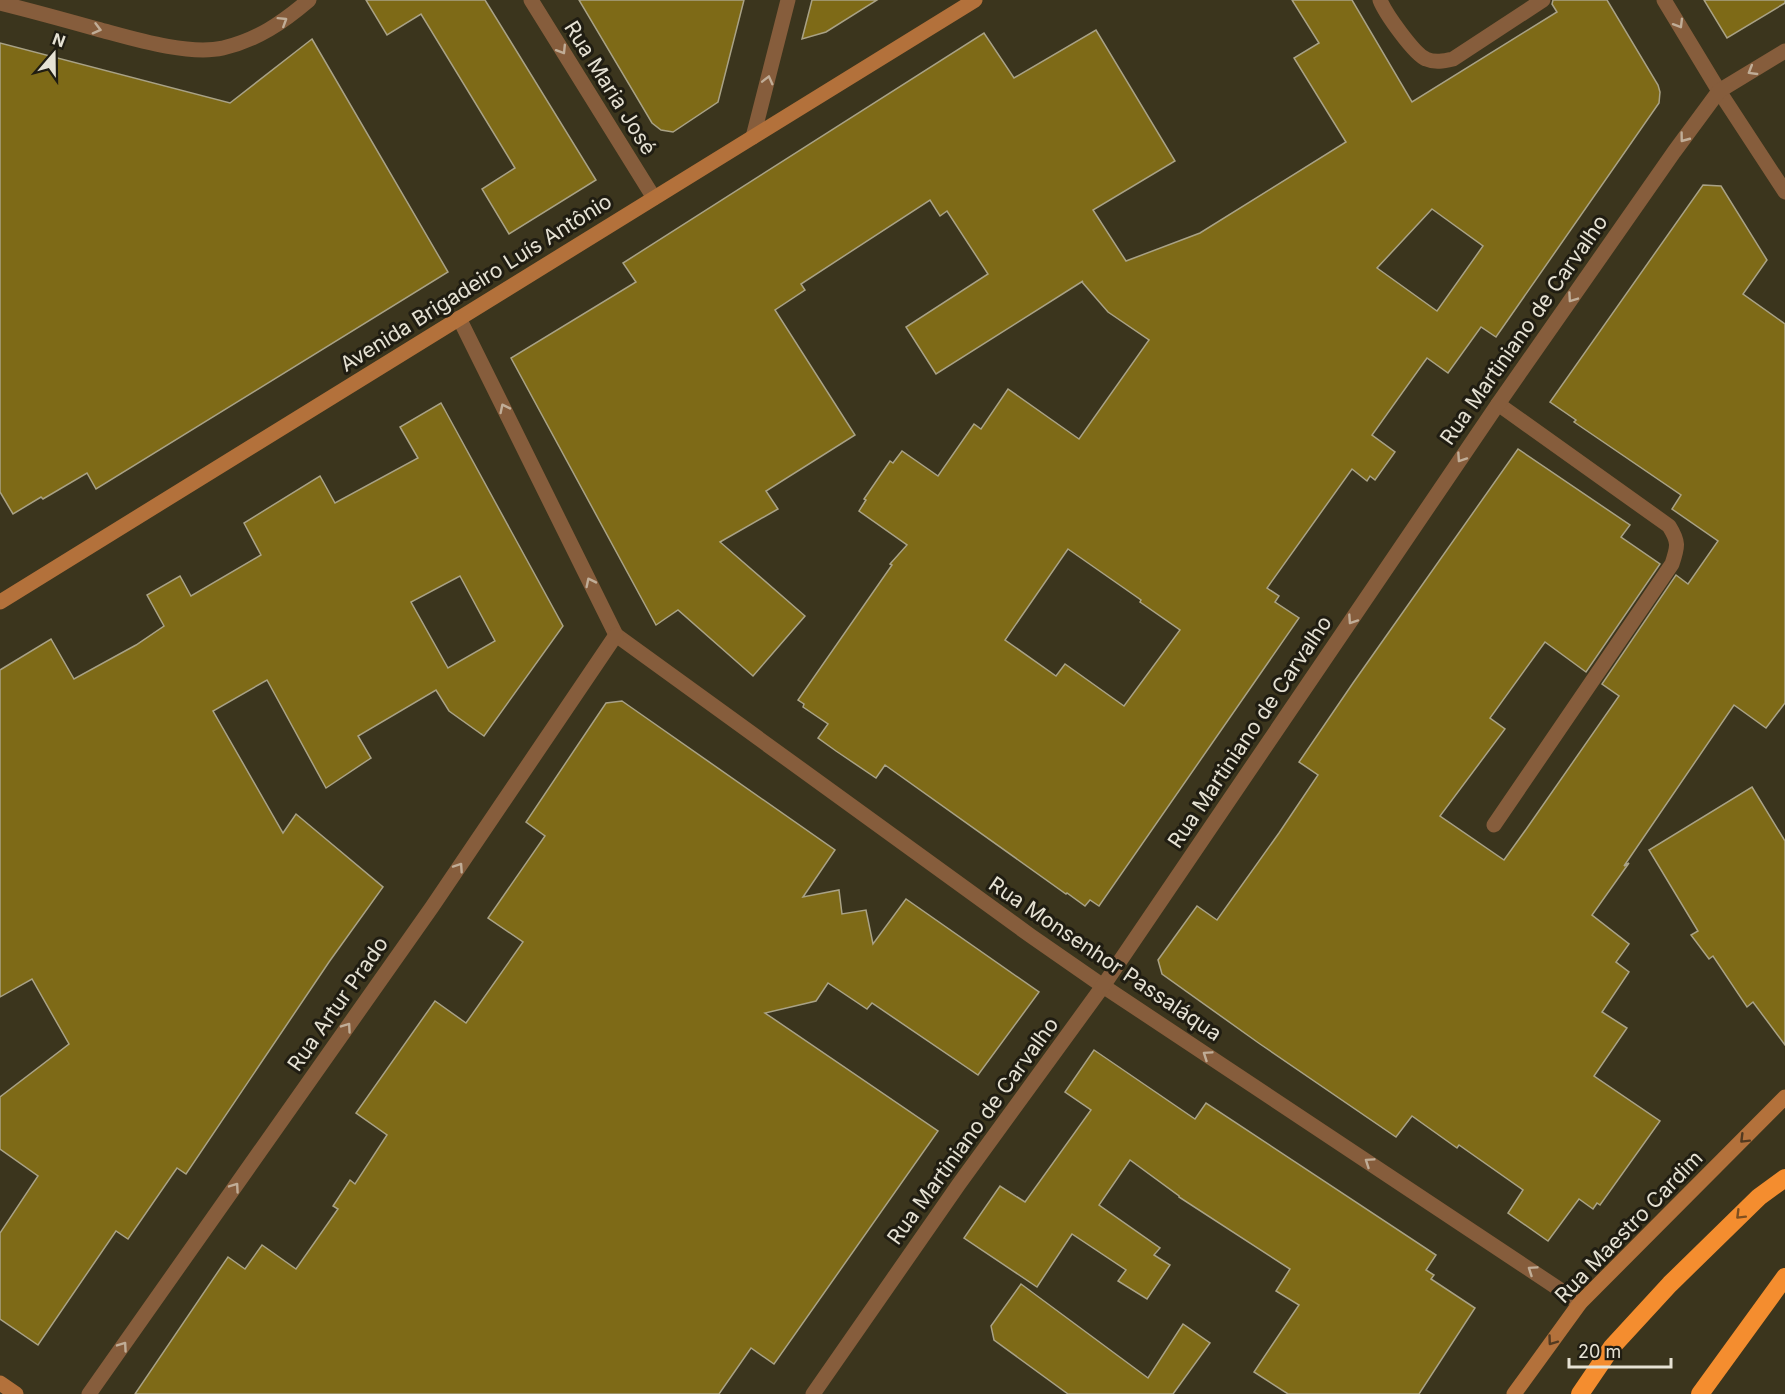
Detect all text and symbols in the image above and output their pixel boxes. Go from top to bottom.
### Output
one-way arrow [277,16,287,28]
street label: Rua Maria José [559,16,662,159]
one-way arrow [1671,18,1683,28]
one-way arrow [92,21,102,34]
north arrow [24,24,84,84]
text: N [50,28,68,51]
one-way arrow [555,44,567,54]
one-way arrow [1748,64,1758,76]
one-way arrow [760,75,773,85]
one-way arrow [1680,132,1691,143]
street label: Avenida Brigadeiro Luís Antônio [335,188,616,377]
street label: Rua Martiniano de Carvalho [1435,210,1613,449]
one-way arrow [1568,291,1579,302]
one-way arrow [500,403,511,414]
one-way arrow [1458,452,1469,463]
one-way arrow [586,578,598,589]
street label: Rua Martiniano de Carvalho [1162,611,1337,853]
one-way arrow [1348,613,1359,624]
one-way arrow [452,863,463,874]
street label: Rua Monsenhor Passaláqua [984,871,1226,1046]
street label: Rua Artur Prado [282,932,393,1076]
street label: Rua Martiniano de Carvalho [882,1012,1063,1249]
one-way arrow [340,1023,351,1034]
one-way arrow [1202,1051,1213,1062]
one-way arrow [1740,1131,1751,1142]
street label: Rua Maestro Cardim [1550,1145,1708,1308]
one-way arrow [1365,1158,1375,1170]
one-way arrow [228,1182,239,1193]
one-way arrow [1737,1208,1748,1219]
one-way arrow [1527,1266,1538,1277]
scale bar [1569,1331,1671,1369]
one-way arrow [1549,1335,1560,1346]
text: 20 m [1578,1341,1621,1362]
one-way arrow [116,1342,127,1353]

